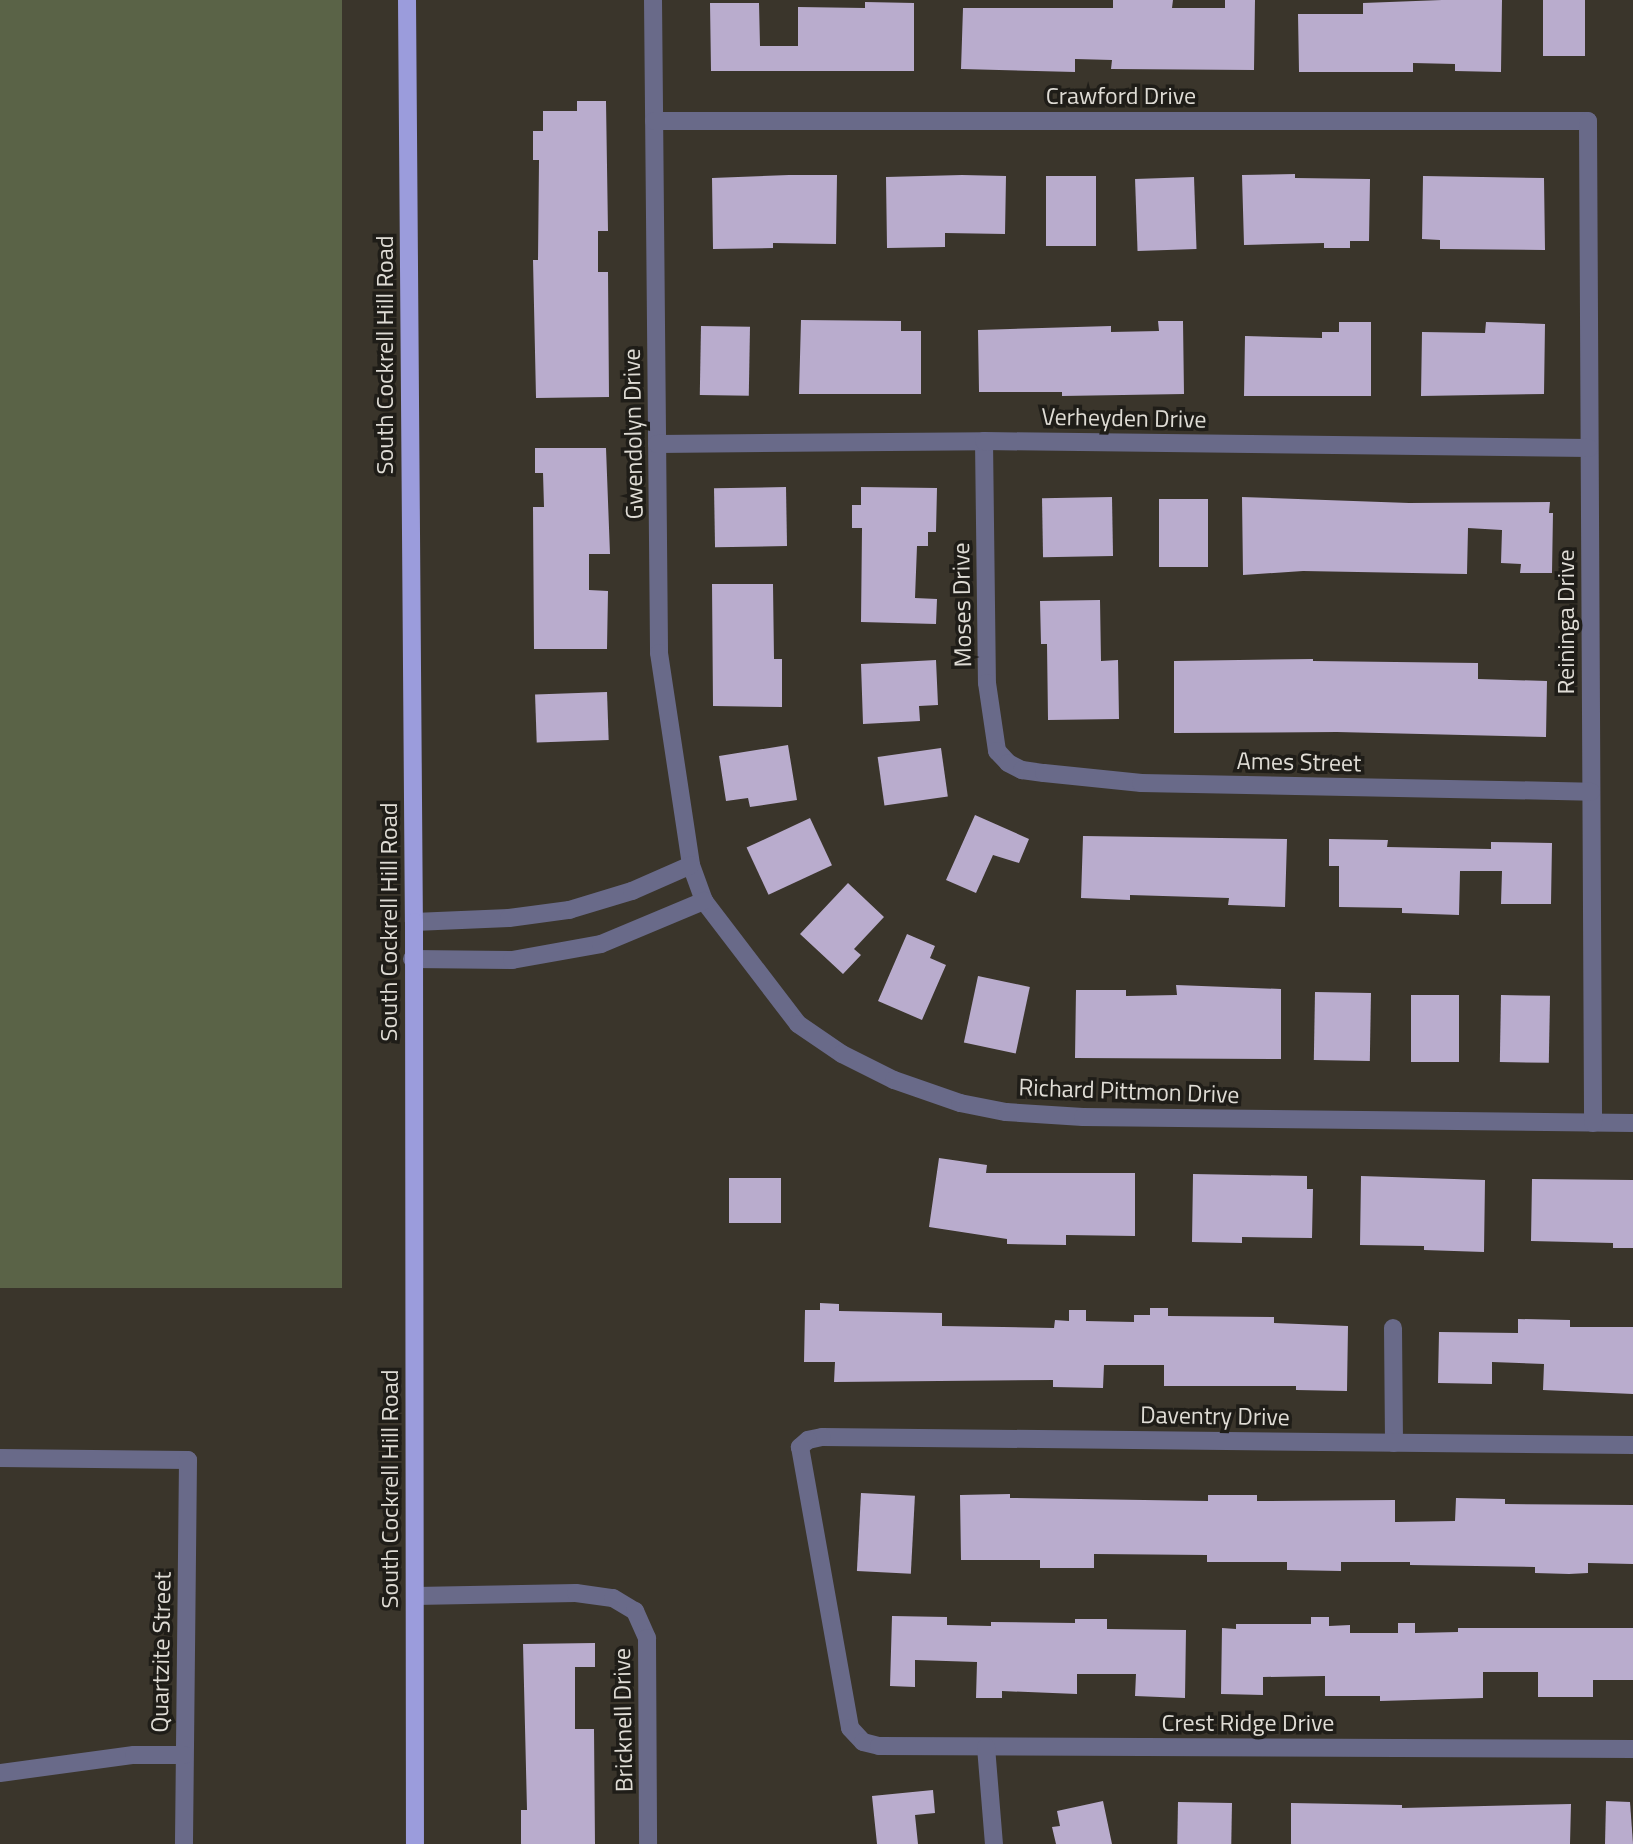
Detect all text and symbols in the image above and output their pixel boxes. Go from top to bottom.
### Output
street label: Crawford Drive [1046,82,1196,110]
street label: South Cockrell Hill Road [371,236,399,474]
street label: Gwendolyn Drive [617,348,649,520]
street label: Verheyden Drive [1041,402,1207,434]
street label: Moses Drive [947,542,977,668]
street label: Reininga Drive [1552,549,1580,695]
street label: Ames Street [1236,747,1362,777]
street label: South Cockrell Hill Road [375,803,403,1041]
street label: Richard Pittmon Drive [1018,1073,1240,1109]
street label: South Cockrell Hill Road [376,1370,404,1608]
street label: Daventry Drive [1140,1400,1290,1432]
street label: Quartzite Street [145,1571,177,1733]
street label: Bricknell Drive [607,1648,639,1792]
street label: Crest Ridge Drive [1162,1709,1334,1737]

